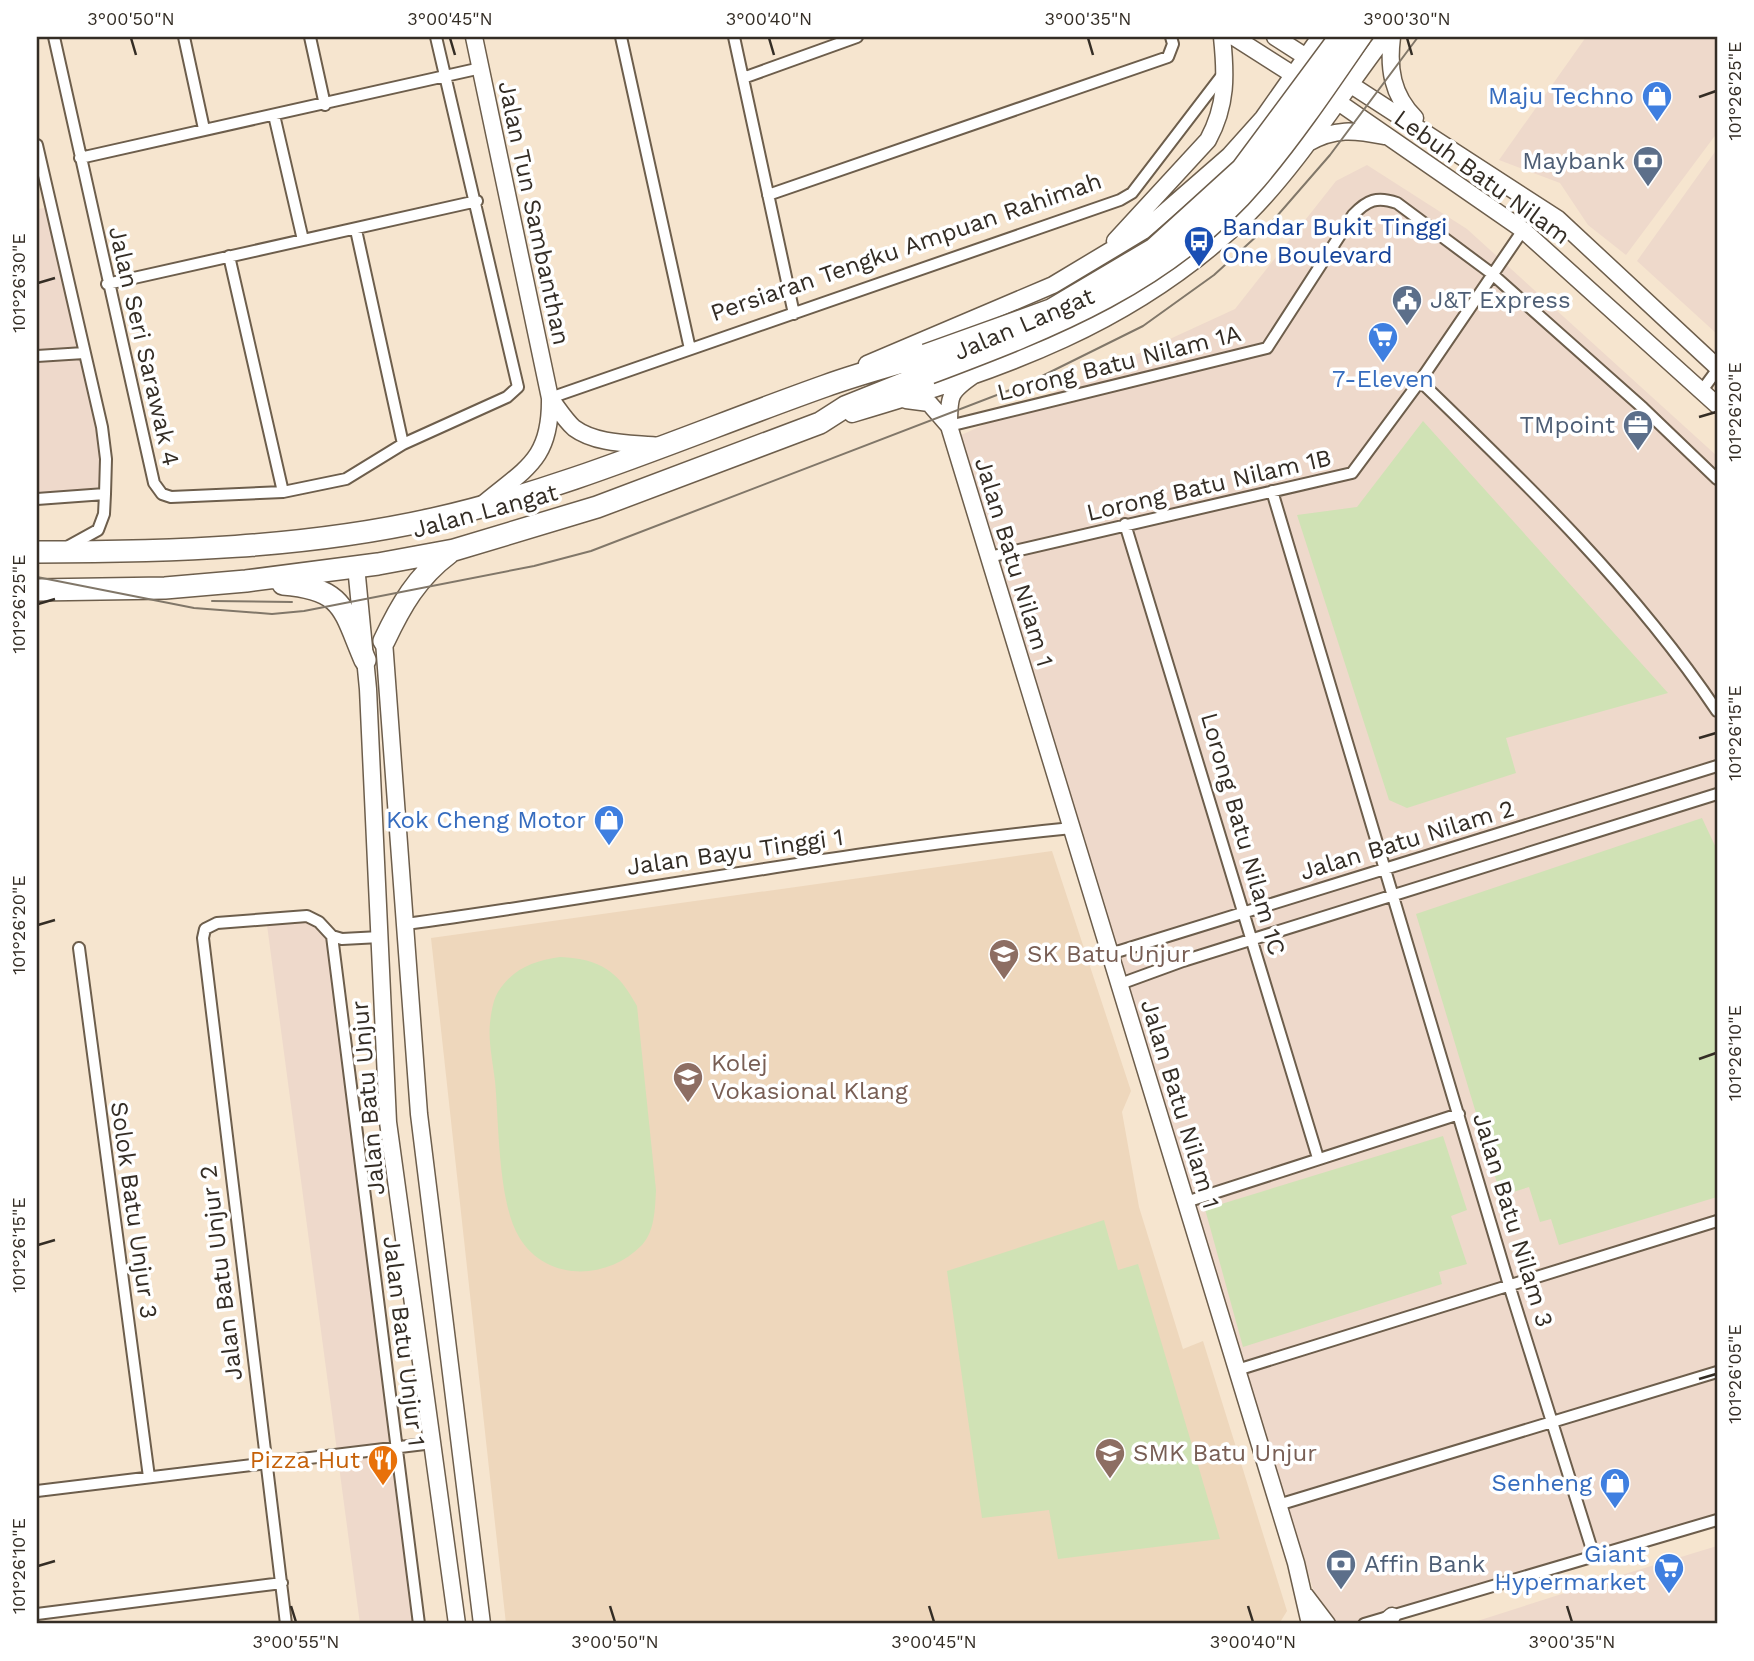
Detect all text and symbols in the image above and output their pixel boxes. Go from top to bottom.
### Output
text: 3°00'50"N [87,8,175,29]
text: 3°00'45"N [407,8,493,29]
text: 3°00'40"N [726,8,812,29]
text: 3°00'35"N [1045,8,1131,29]
text: 3°00'30"N [1363,8,1451,29]
text: 101°26'25"E [1724,42,1745,140]
street label: Jalan Tun Sambanthan [492,78,576,348]
shop icon: Maju Techno [1640,79,1674,123]
place label: Maju Techno [1488,82,1634,110]
street label: Lebuh Batu Nilam [1389,104,1575,250]
bank icon: Maybank [1631,144,1665,188]
place label: Maybank [1522,147,1625,175]
street label: Persiaran Tengku Ampuan Rahimah [707,167,1105,327]
place label: Bandar Bukit Tinggi One Boulevard [1222,213,1448,269]
street label: Jalan Seri Sarawak 4 [103,223,185,469]
bus stop icon: Bandar Bukit Tinggi One Boulevard [1182,224,1216,268]
text: 101°26'30"E [8,233,29,333]
street label: Jalan Langat [950,282,1098,366]
public building icon: J&T Express [1390,283,1424,327]
place label: J&T Express [1430,286,1571,314]
street label: Lorong Batu Nilam 1A [994,319,1244,407]
supermarket icon: 7-Eleven [1366,320,1400,364]
text: 101°26'20"E [1724,362,1745,462]
place label: 7-Eleven [1332,365,1434,393]
office icon: TMpoint [1621,408,1655,452]
place label: TMpoint [1520,411,1615,439]
street label: Lorong Batu Nilam 1B [1084,443,1334,527]
street label: Jalan Batu Nilam 1 [969,454,1059,670]
street label: Jalan Langat [409,478,561,544]
text: 101°26'25"E [8,555,29,653]
text: 101°26'15"E [1724,685,1745,781]
street label: Lorong Batu Nilam 1C [1195,709,1291,959]
street label: Jalan Batu Nilam 2 [1297,794,1517,886]
shop icon: Kok Cheng Motor [592,803,626,847]
place label: Kok Cheng Motor [386,806,586,834]
street label: Jalan Bayu Tinggi 1 [625,823,845,881]
text: 101°26'20"E [8,875,29,975]
school or university icon: SK Batu Unjur [987,937,1021,981]
place label: SK Batu Unjur [1027,940,1191,968]
street label: Jalan Batu Nilam 1 [1135,996,1225,1212]
street label: Jalan Batu Unjur [346,999,390,1196]
text: 101°26'10"E [1724,1005,1745,1101]
place label: Kolej Vokasional Klang [711,1049,908,1105]
school or university icon: Kolej Vokasional Klang [671,1060,705,1104]
street label: Solok Batu Unjur 3 [105,1100,163,1320]
street label: Jalan Batu Nilam 3 [1467,1110,1559,1330]
street label: Jalan Batu Unjur 2 [194,1164,248,1382]
text: 101°26'15"E [8,1197,29,1293]
street label: Jalan Batu Unjur 1 [377,1234,431,1448]
text: 101°26'05"E [1724,1324,1745,1424]
school or university icon: SMK Batu Unjur [1093,1436,1127,1480]
place label: SMK Batu Unjur [1133,1439,1317,1467]
restaurant icon: Pizza Hut [366,1443,400,1487]
place label: Pizza Hut [250,1446,360,1474]
shop icon: Senheng [1598,1466,1632,1510]
place label: Senheng [1492,1469,1592,1497]
text: 101°26'10"E [8,1518,29,1614]
place label: Giant Hypermarket [1494,1540,1646,1596]
bank icon: Affin Bank [1324,1547,1358,1591]
place label: Affin Bank [1364,1550,1486,1578]
supermarket icon: Giant Hypermarket [1652,1551,1686,1595]
text: 3°00'55"N [253,1631,339,1652]
text: 3°00'50"N [571,1631,659,1652]
text: 3°00'45"N [891,1631,977,1652]
text: 3°00'40"N [1210,1631,1296,1652]
text: 3°00'35"N [1529,1631,1615,1652]

